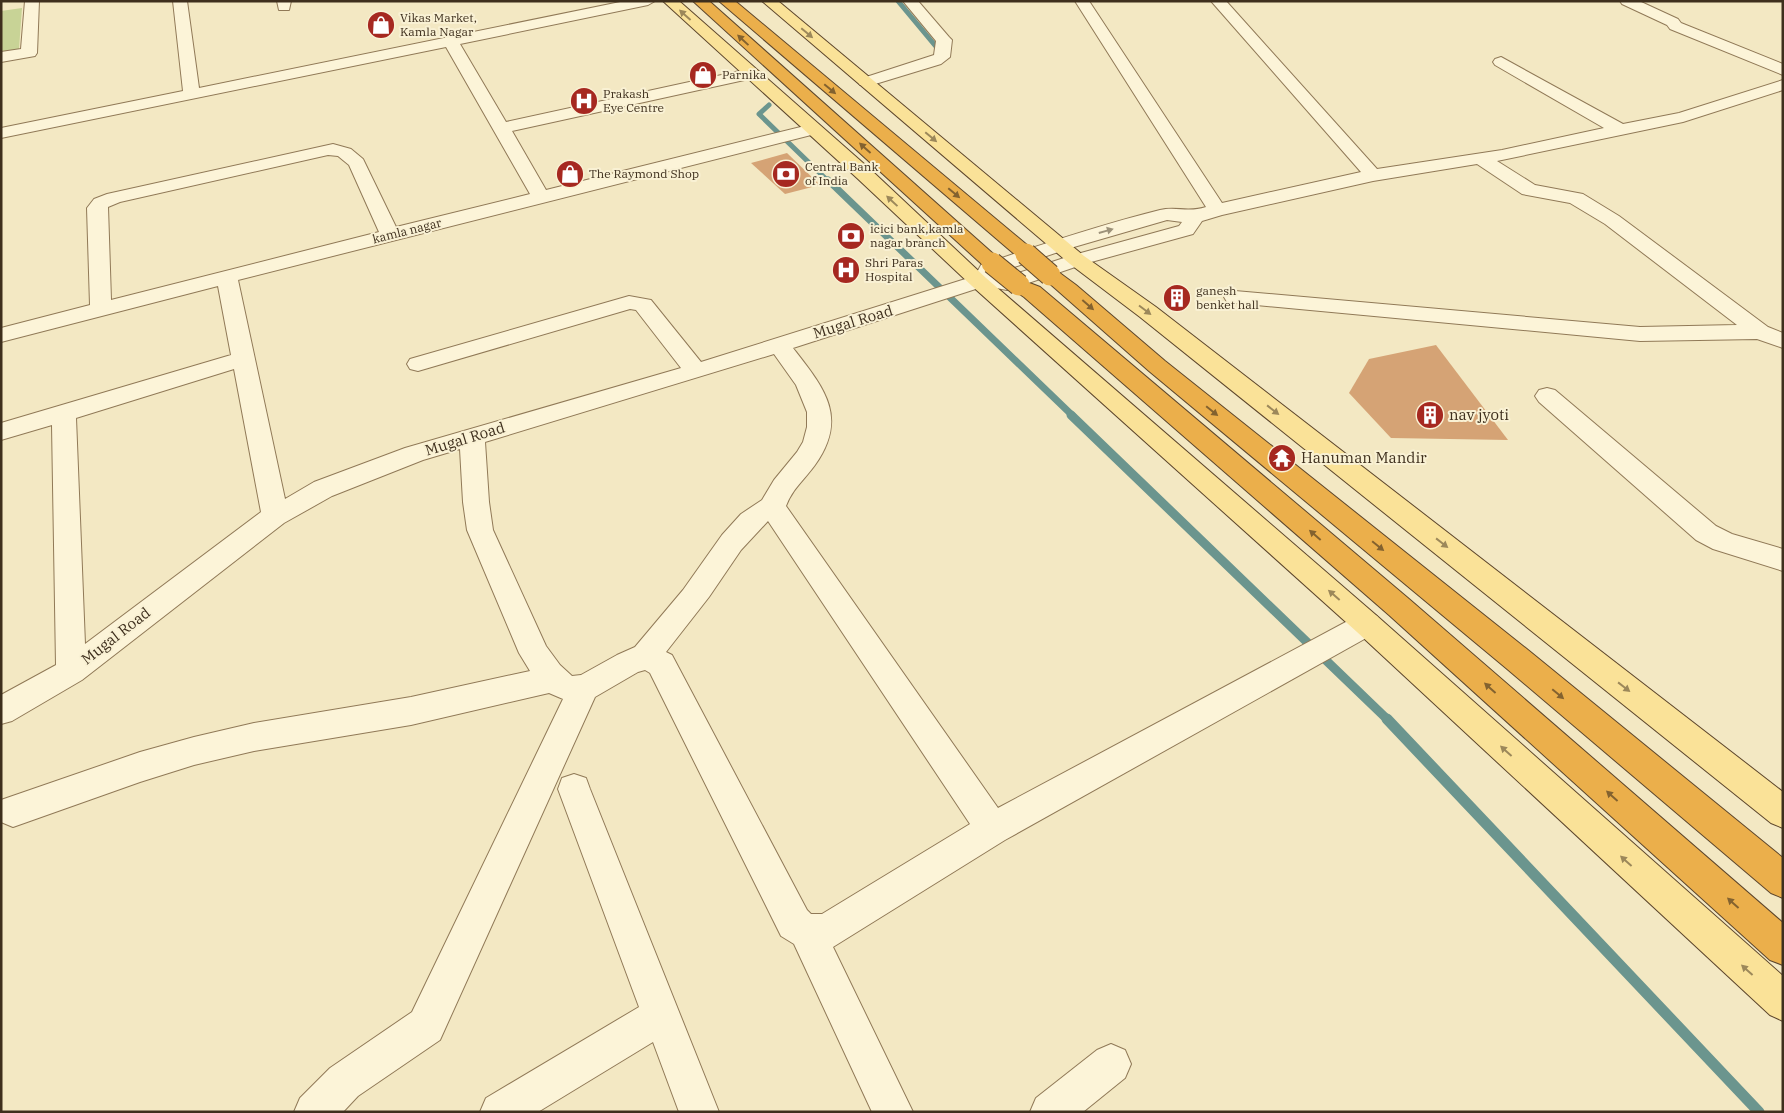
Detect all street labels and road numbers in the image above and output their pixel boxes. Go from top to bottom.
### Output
street label: kamla nagar [371,215,444,246]
street label: Mugal Road [811,300,895,343]
street label: Mugal Road [423,417,507,460]
street label: Mugal Road [77,603,154,668]

